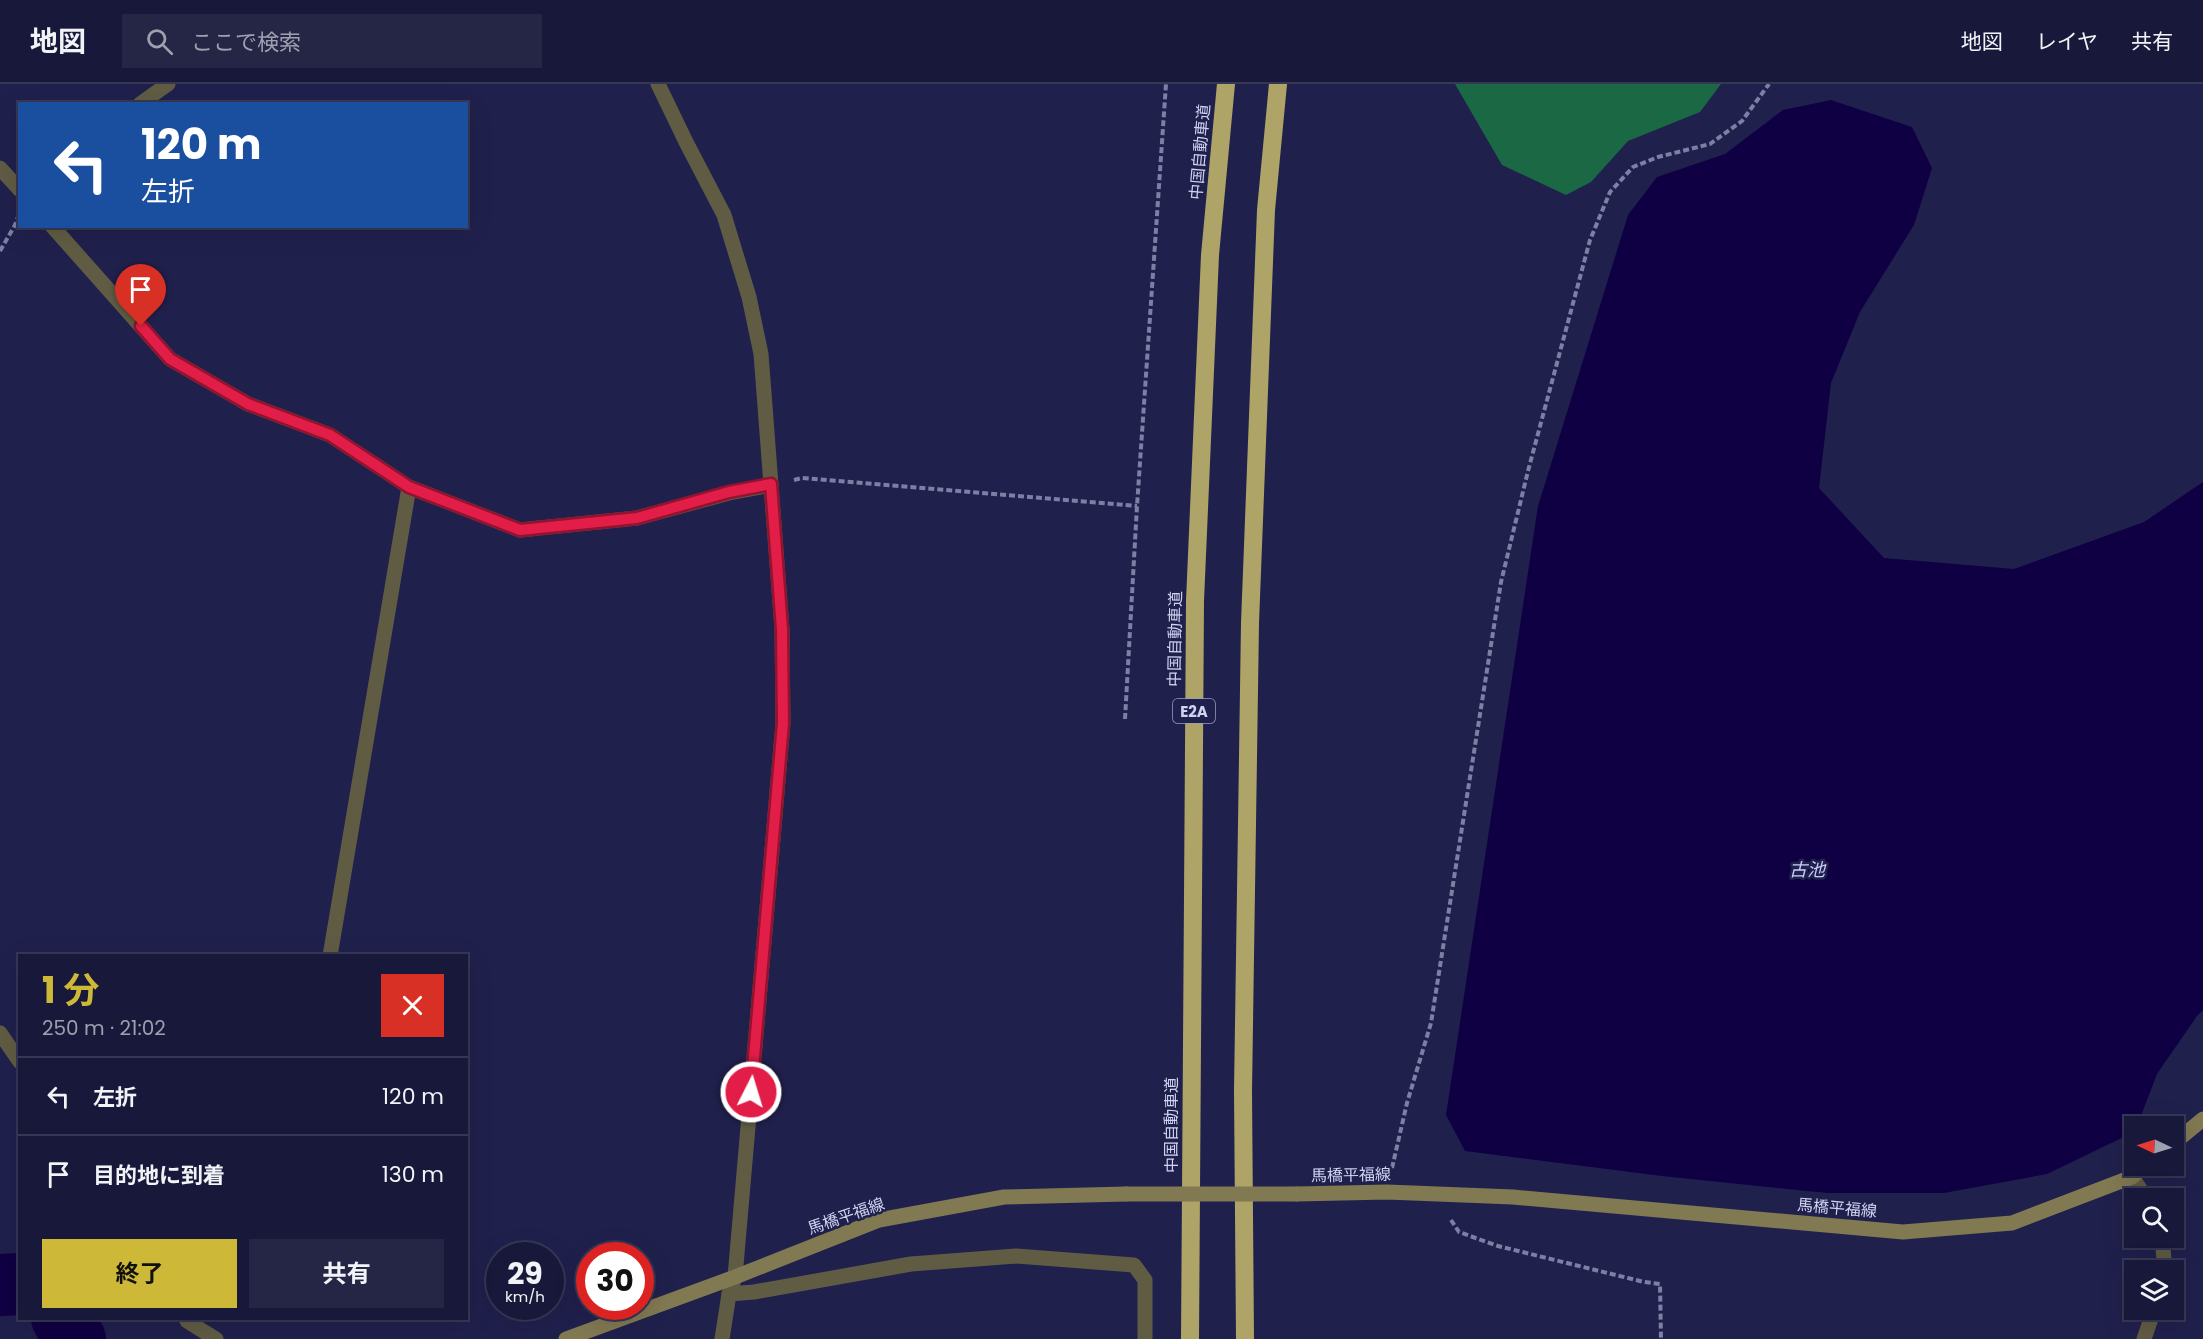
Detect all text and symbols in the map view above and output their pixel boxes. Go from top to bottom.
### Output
search box [122,14,542,68]
text: 地図 [30,22,86,61]
icon: search [143,25,176,58]
text: ここで検索 [191,27,301,58]
text: 地図 [1961,27,2003,56]
text: レイヤ [2036,27,2098,56]
text: 共有 [2131,27,2173,56]
street label: 中国自動車道 [1184,103,1216,201]
text: 120 m [141,115,262,174]
icon: left [42,126,120,204]
text: 左折 [141,173,195,210]
pin [115,264,166,326]
icon: arrive [124,273,157,306]
street label: 中国自動車道 [1163,591,1187,687]
road number: E2A [1173,699,1215,723]
water label: 古池 [1789,857,1827,882]
text: 1 分 [42,965,99,1016]
button: close [381,974,444,1037]
text: 250 m · 21:02 [42,1014,166,1042]
position arrow [719,1060,783,1124]
street label: 中国自動車道 [1160,1077,1183,1173]
icon: left [42,1080,75,1113]
text: 120 m [382,1081,444,1112]
text: 左折 [93,1082,137,1113]
north arrow [2124,1116,2184,1176]
map controls [2124,1116,2184,1320]
icon: arrive [42,1158,75,1191]
text: 130 m [382,1159,444,1190]
text: 目的地に到着 [93,1160,225,1191]
street label: 馬橋平福線 [1311,1163,1391,1187]
button: search [2124,1188,2184,1248]
street label: 馬橋平福線 [804,1192,888,1240]
street label: 馬橋平福線 [1796,1193,1878,1223]
button: 終了 [42,1239,237,1308]
button: 共有 [249,1239,444,1308]
speed limit sign: 30 [576,1242,654,1320]
text: 29 [507,1252,543,1295]
button: layers [2124,1260,2184,1320]
text: km/h [505,1286,545,1307]

